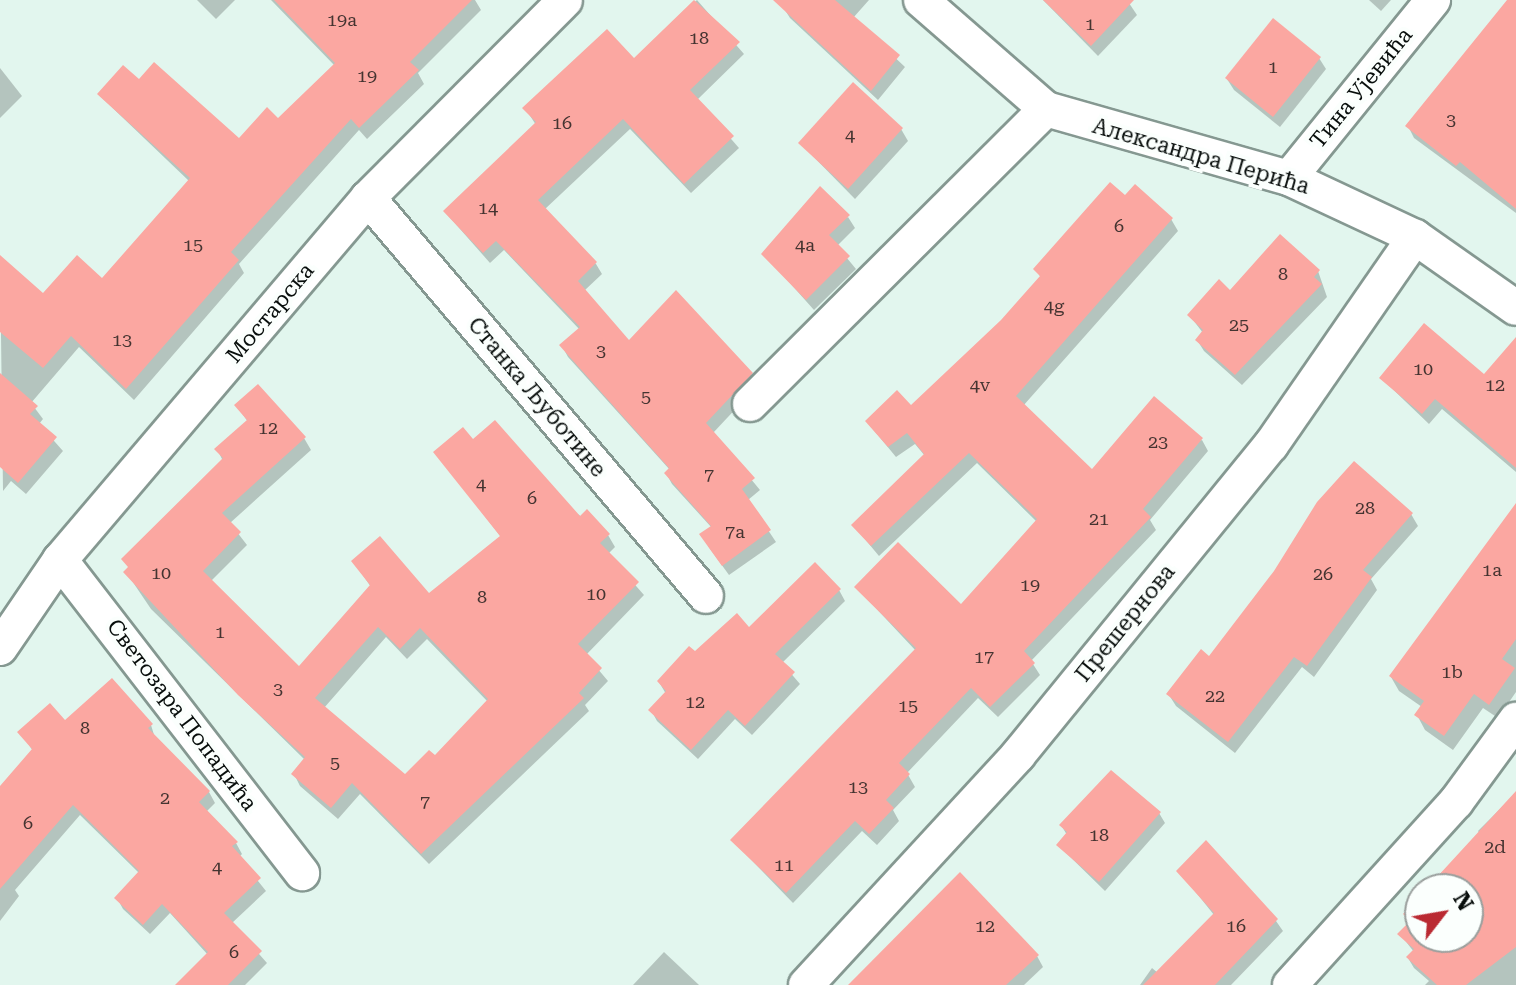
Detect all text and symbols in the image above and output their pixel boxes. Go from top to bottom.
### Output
house number: 19a [327,9,357,31]
house number: 1 [1085,13,1095,35]
street label: Тина Ујевића [1304,22,1418,154]
house number: 18 [689,27,709,49]
house number: 1 [1268,56,1278,78]
house number: 19 [357,65,377,87]
house number: 3 [1446,109,1456,131]
house number: 16 [552,112,572,134]
street label: Александра Перића [1090,112,1312,200]
house number: 4 [845,124,855,146]
house number: 14 [478,197,498,219]
house number: 6 [1114,215,1124,237]
house number: 15 [183,234,203,256]
house number: 4a [795,234,815,256]
street label: Мостарска [221,258,319,368]
house number: 8 [1278,263,1288,285]
house number: 4g [1044,295,1064,317]
street label: Станка Љуботине [463,312,611,482]
house number: 25 [1229,314,1249,336]
house number: 13 [112,329,132,351]
house number: 3 [596,340,606,362]
house number: 10 [1413,358,1433,380]
house number: 4v [970,374,990,396]
house number: 12 [1485,374,1505,396]
house number: 5 [641,386,651,408]
house number: 12 [258,417,278,439]
house number: 23 [1148,431,1168,453]
house number: 7 [704,464,714,486]
house number: 4 [476,473,486,495]
house number: 6 [527,487,537,509]
house number: 28 [1355,497,1375,519]
house number: 21 [1089,508,1109,530]
house number: 7a [725,521,745,543]
street label: Прешернова [1070,559,1180,687]
house number: 1a [1482,559,1502,581]
house number: 10 [151,562,171,584]
house number: 26 [1313,563,1333,585]
house number: 19 [1020,574,1040,596]
house number: 10 [586,583,606,605]
house number: 8 [477,586,487,608]
street label: Светозара Попадића [101,614,263,816]
house number: 1 [215,621,225,643]
house number: 17 [974,646,994,668]
house number: 1b [1441,661,1463,683]
house number: 3 [273,678,283,700]
house number: 22 [1205,685,1225,707]
house number: 12 [685,691,705,713]
house number: 15 [898,695,918,717]
house number: 8 [80,717,90,739]
house number: 5 [330,752,340,774]
house number: 13 [848,776,868,798]
house number: 2 [160,787,170,809]
house number: 7 [420,791,430,813]
house number: 6 [23,812,33,834]
house number: 18 [1089,824,1109,846]
house number: 2d [1484,836,1506,858]
house number: 11 [774,854,794,876]
house number: 4 [212,856,222,878]
north arrow [1404,873,1484,953]
text: N [1448,888,1478,915]
house number: 12 [975,915,995,937]
house number: 16 [1226,915,1246,937]
house number: 6 [229,941,239,963]

